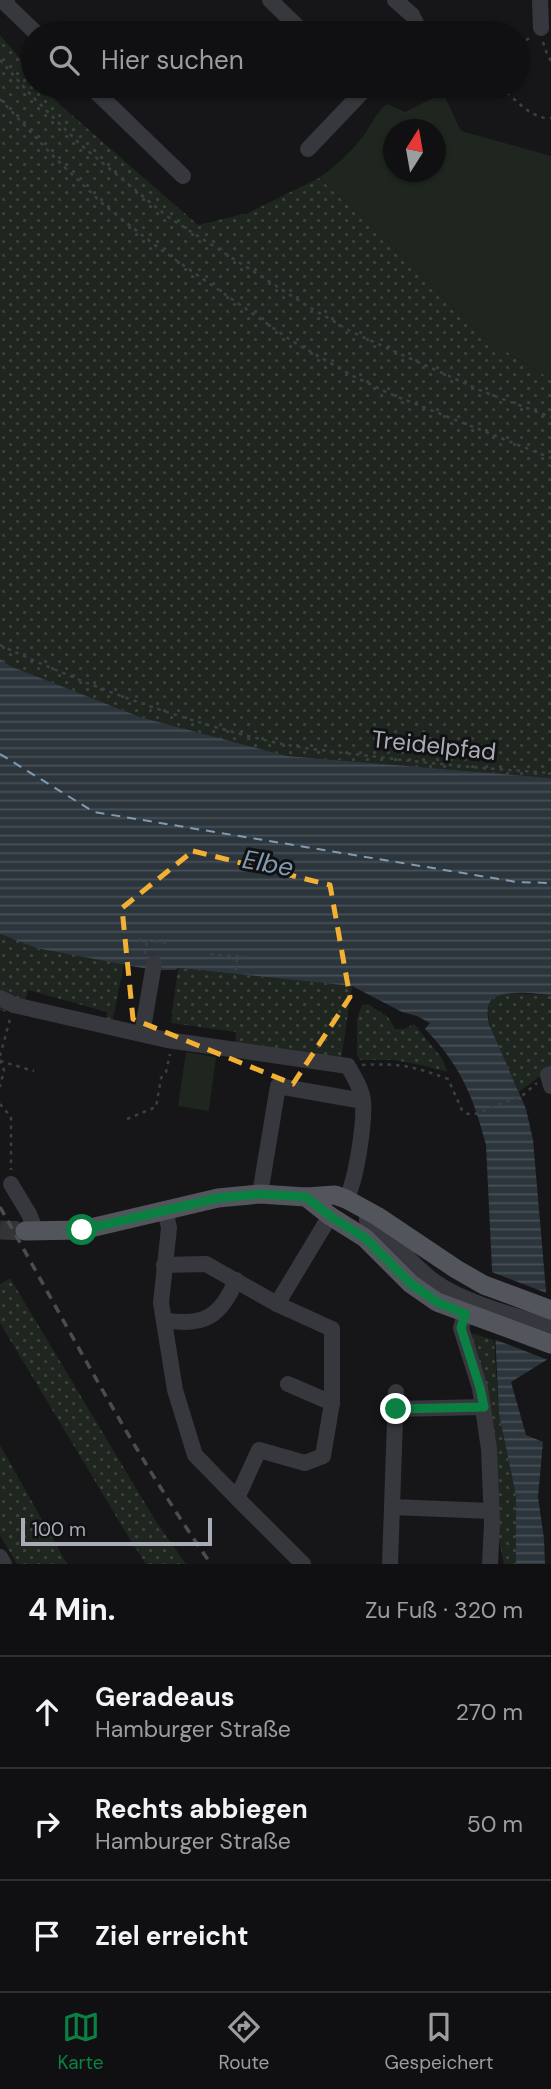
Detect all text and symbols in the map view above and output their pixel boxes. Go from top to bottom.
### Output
search box [21,21,530,98]
icon: search [45,41,83,79]
text: Hier suchen [101,43,244,77]
north arrow [383,119,446,182]
street label: Treidelpfad [370,723,498,767]
water label: Elbe [240,842,296,884]
route start [66,1214,97,1245]
route end [380,1393,411,1424]
scale bar [21,1515,212,1547]
text: 100 m [32,1517,86,1542]
text: 4 Min. [28,1590,115,1629]
text: Zu Fuß · 320 m [365,1595,523,1625]
text: Geradeaus [95,1680,235,1714]
icon: ahead [28,1693,66,1731]
text: 270 m [456,1697,523,1727]
text: Hamburger Straße [95,1714,291,1744]
text: Rechts abbiegen [95,1792,308,1826]
icon: right [28,1805,66,1843]
text: 50 m [467,1809,523,1839]
text: Hamburger Straße [95,1826,291,1856]
icon: arrive [28,1917,66,1955]
text: Ziel erreicht [95,1919,248,1953]
tab: Karte [58,2008,104,2075]
tab: Route [219,2008,269,2075]
tab: Gespeichert [384,2008,493,2075]

